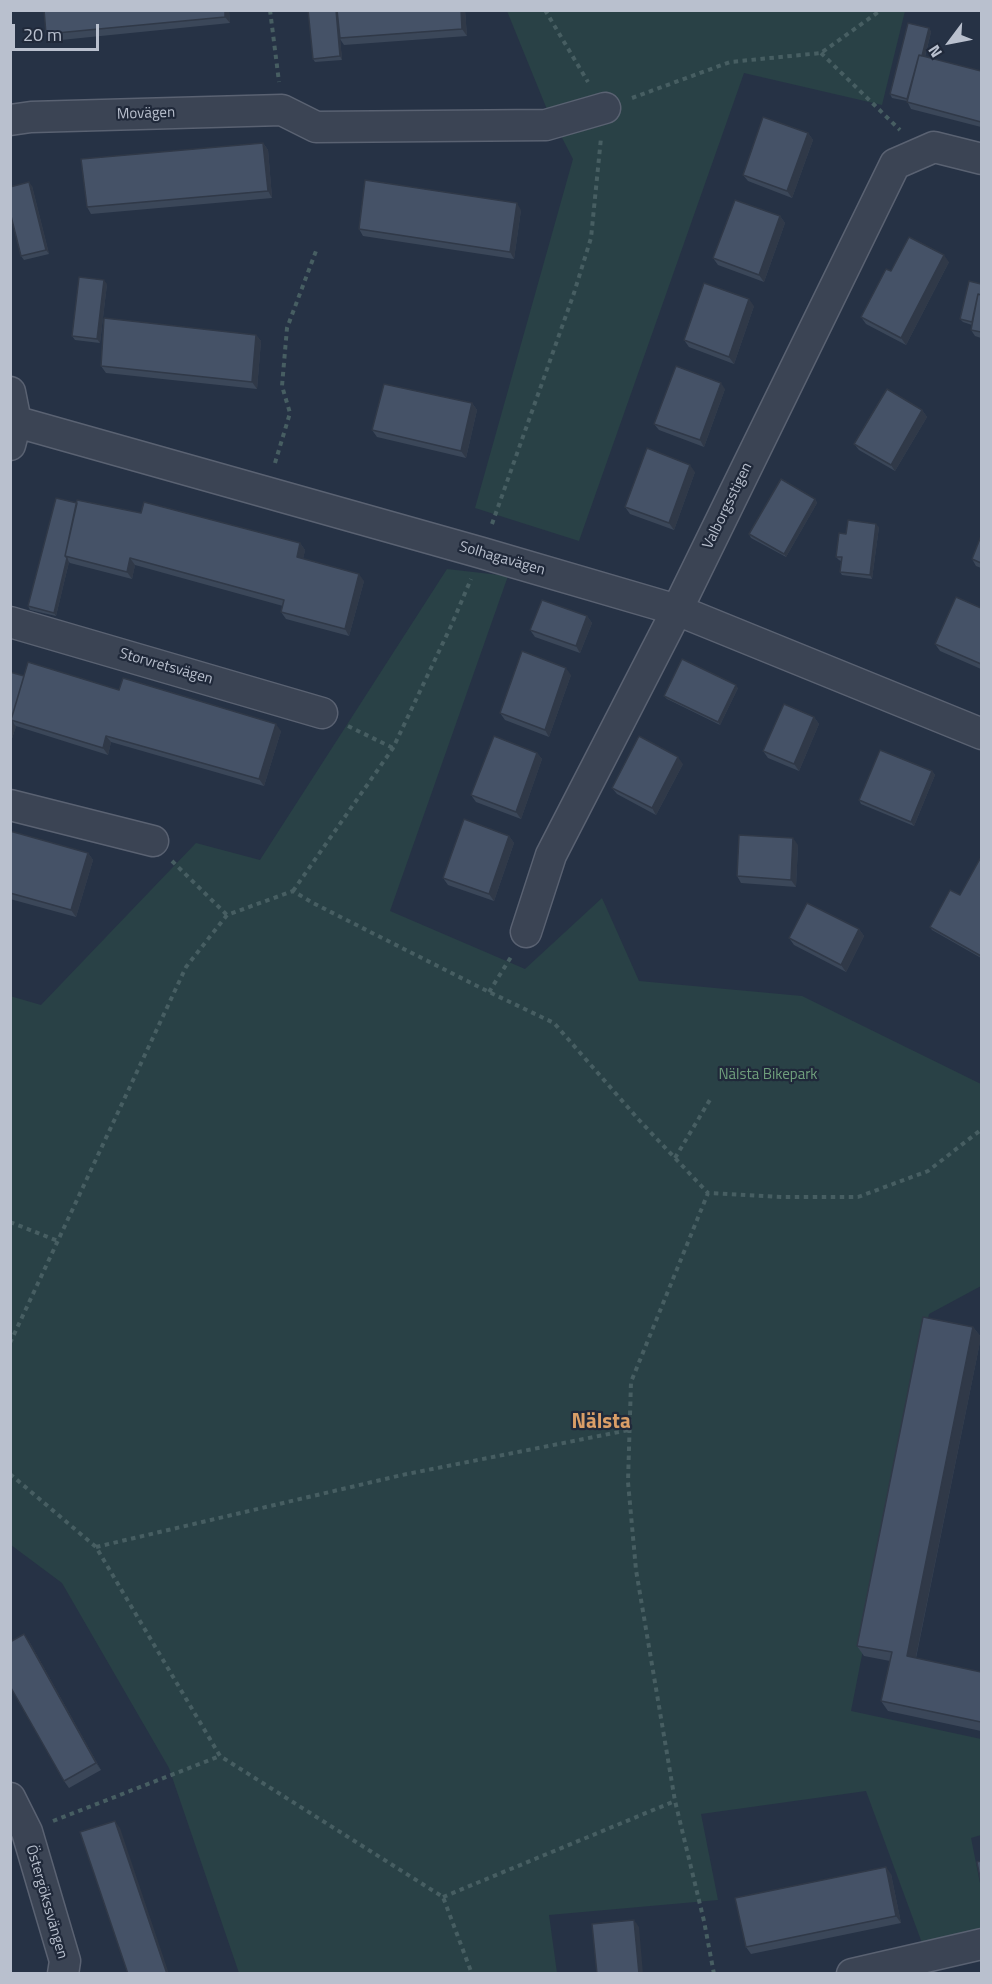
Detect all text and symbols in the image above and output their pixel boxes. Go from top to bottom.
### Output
scale bar [15,12,102,50]
north arrow [920,12,980,72]
text: 20 m [23,21,62,48]
text: N [922,40,948,63]
street label: Movägen [117,104,175,124]
street label: Valborgsstigen [699,460,757,552]
street label: Solhagavägen [457,538,547,580]
street label: Storvretsvägen [117,645,215,689]
park label: Nälsta Bikepark [718,1066,818,1084]
district label: Nälsta [571,1410,631,1436]
street label: Östergökssvängen [21,1843,71,1961]

